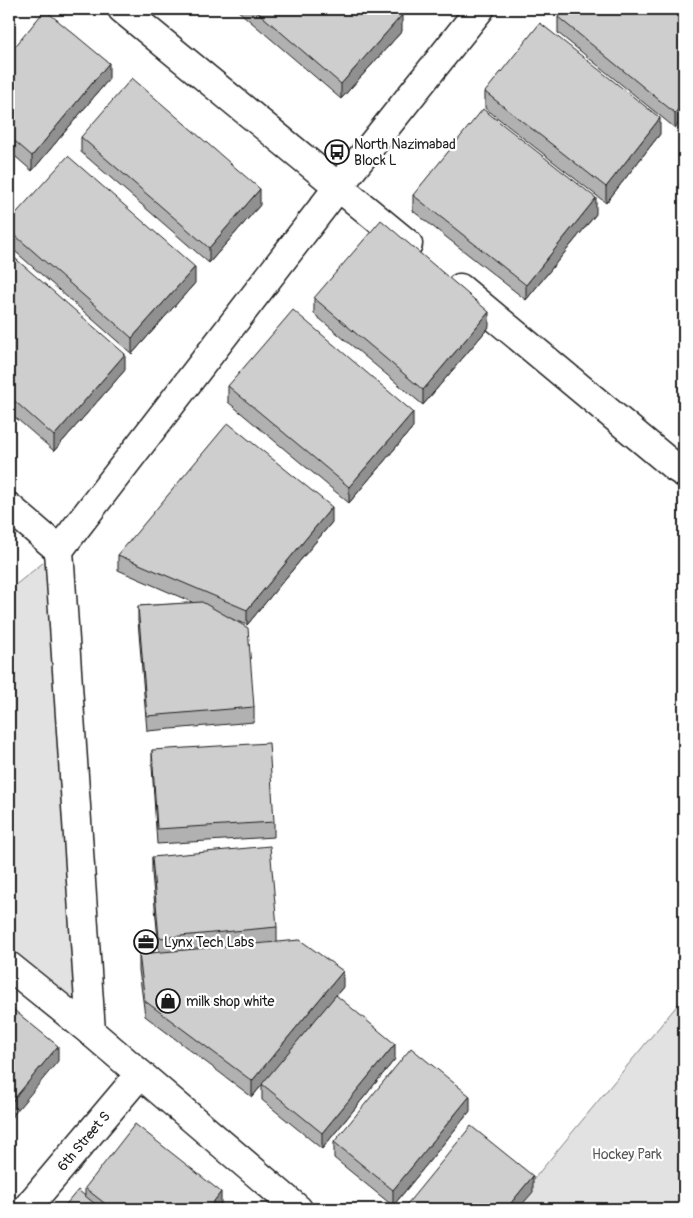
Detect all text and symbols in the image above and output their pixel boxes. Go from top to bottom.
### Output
place label: North Nazimabad Block L [354,136,456,169]
bus stop icon: North Nazimabad Block L [324,139,350,165]
office icon: Lynx Tech Labs [133,929,159,955]
place label: Lynx Tech Labs [164,934,255,951]
shop icon: milk shop white [155,988,181,1014]
place label: milk shop white [186,993,275,1010]
street label: 6th Street S [53,1108,113,1174]
park label: Hockey Park [592,1146,662,1163]

